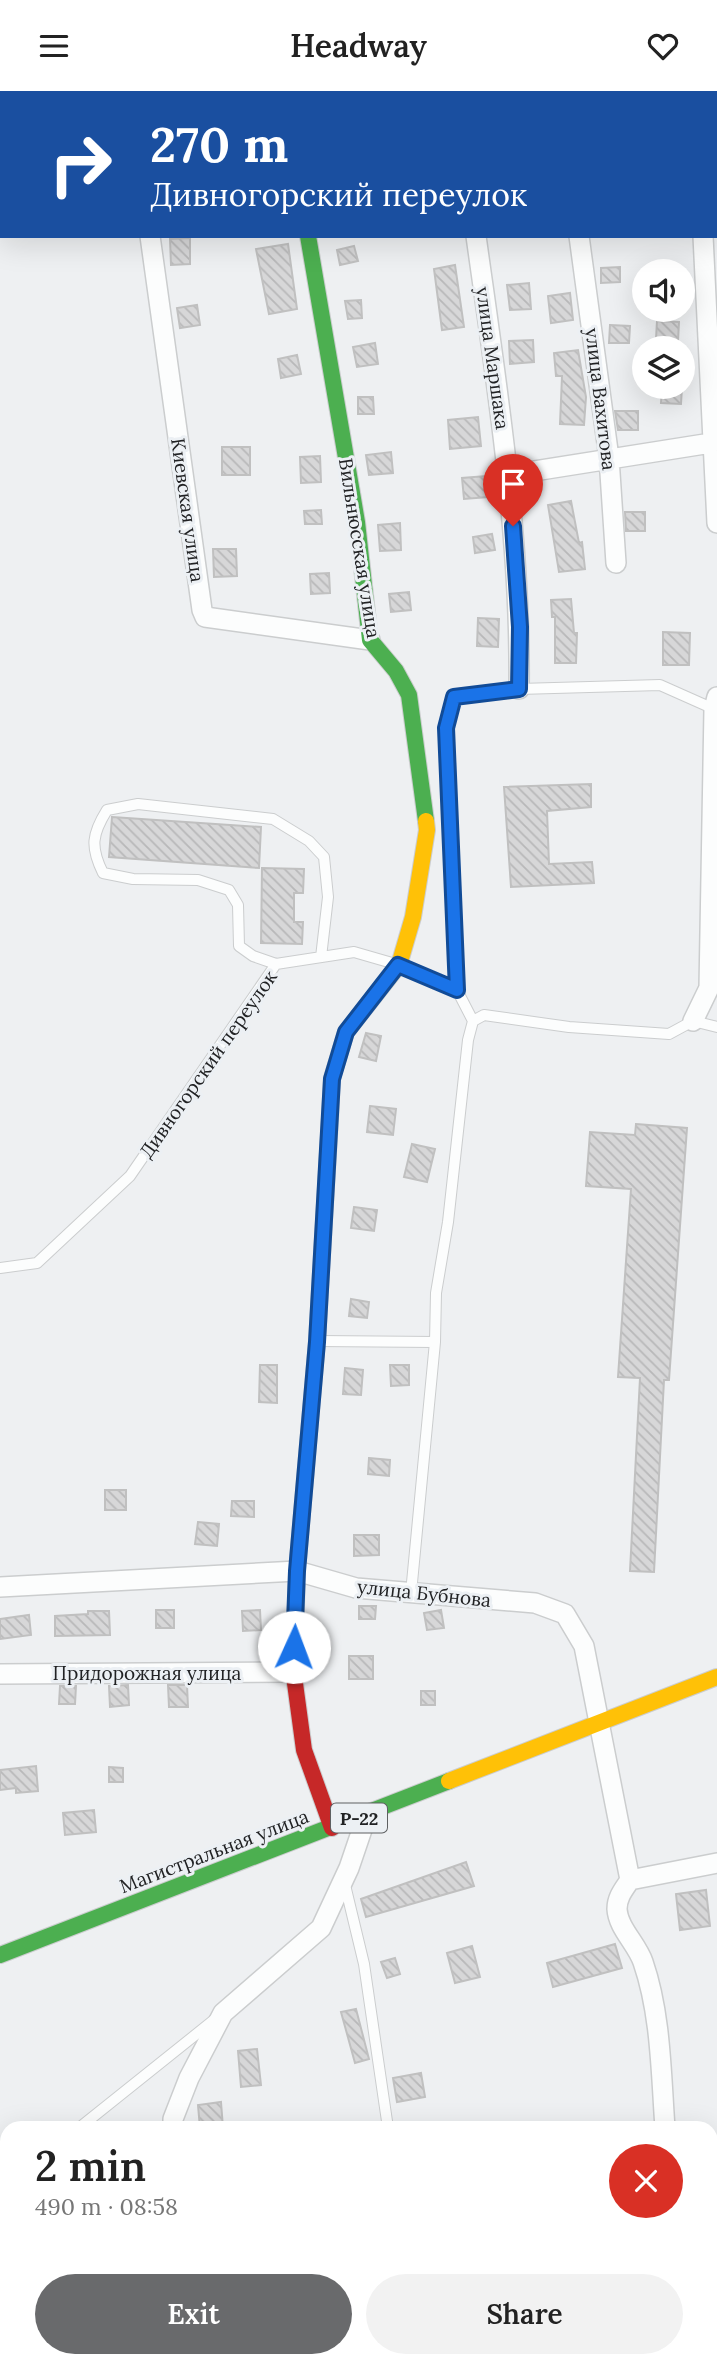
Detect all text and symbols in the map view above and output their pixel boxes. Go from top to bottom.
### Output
text: Headway [290,25,427,66]
icon: menu [35,27,73,65]
icon: heart [644,27,682,65]
text: 270 m [150,113,288,175]
icon: right [35,119,126,210]
text: Дивногорский переулок [150,174,527,215]
map controls [632,259,695,399]
button: sound [632,259,695,322]
street label: улица Маршака [471,285,515,431]
street label: улица Вахитова [580,326,622,472]
button: layers [632,336,695,399]
street label: Киевская улица [166,436,210,584]
pin [483,454,543,526]
street label: Вильнюсская улица [334,456,386,640]
icon: arrive [494,465,532,503]
street label: Дивногорский переулок [134,965,283,1163]
street label: улица Бубнова [356,1574,492,1612]
position arrow [257,1610,331,1684]
street label: Придорожная улица [53,1661,242,1685]
road number: Р-22 [331,1803,387,1833]
street label: Магистральная улица [116,1804,312,1898]
text: 2 min [35,2139,146,2193]
button: close [609,2144,683,2218]
text: 490 m · 08:58 [35,2192,178,2221]
button: Exit [35,2274,352,2354]
button: Share [366,2274,683,2354]

